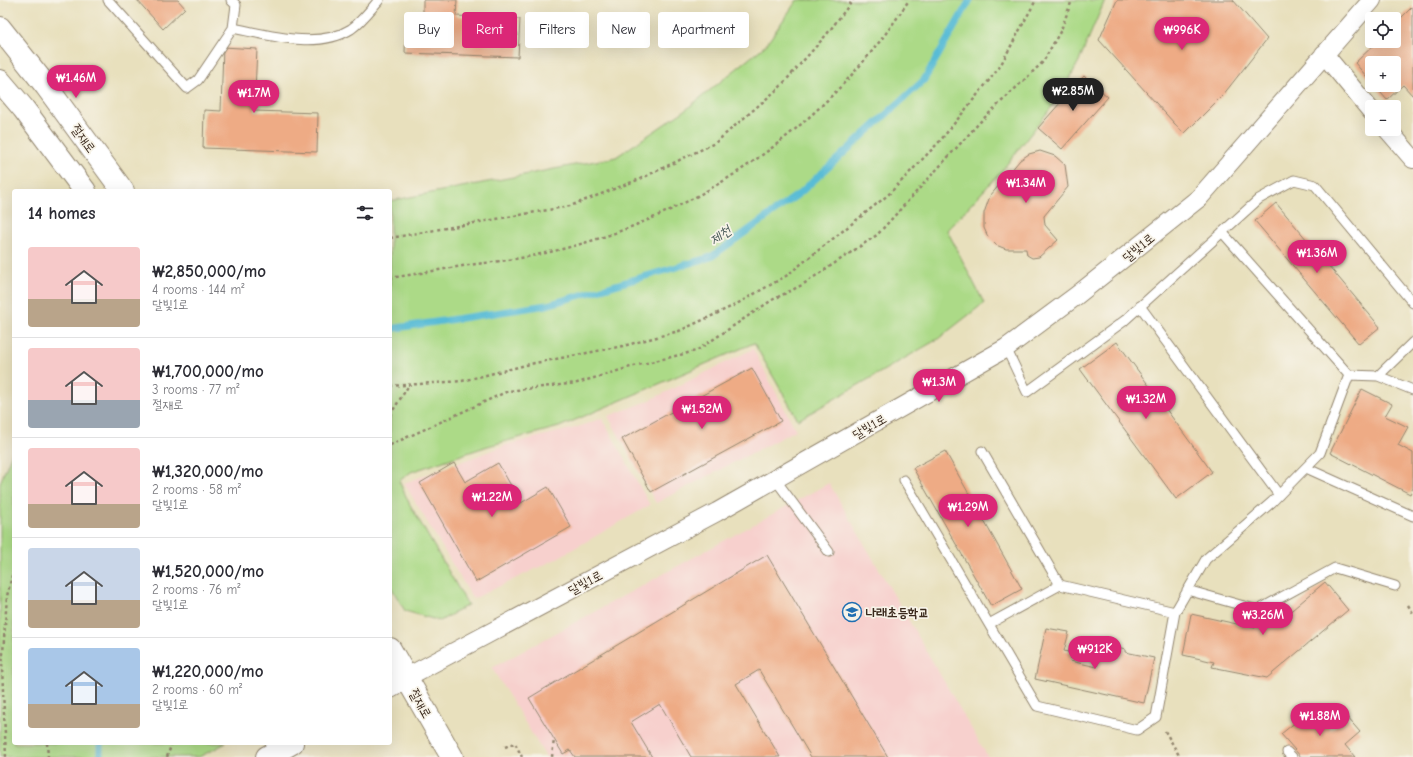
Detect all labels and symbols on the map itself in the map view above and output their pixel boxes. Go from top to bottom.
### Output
pin: ₩996K [1154,17,1210,51]
pin: ₩1.46M [43,65,109,99]
pin: ₩2.85M [1040,78,1106,112]
pin: ₩1.7M [226,80,282,114]
street label: 절재로 [68,121,99,155]
pin: ₩1.34M [993,170,1059,204]
water label: 제천 [706,221,736,249]
street label: 달빛1로 [1119,230,1157,265]
pin: ₩1.36M [1284,240,1350,274]
pin: ₩1.3M [911,369,967,403]
pin: ₩1.32M [1113,386,1179,420]
pin: ₩1.52M [669,396,735,430]
street label: 달빛1로 [850,411,889,442]
pin: ₩1.22M [459,484,525,518]
pin: ₩1.29M [935,494,1001,528]
street label: 달빛1로 [566,567,605,598]
school or university icon: 나래초등학교 [841,601,863,623]
pin: ₩3.26M [1230,602,1296,636]
place label: 나래초등학교 [865,605,929,620]
pin: ₩912K [1067,636,1123,670]
street label: 절재로 [406,686,435,721]
pin: ₩1.88M [1287,703,1353,737]

